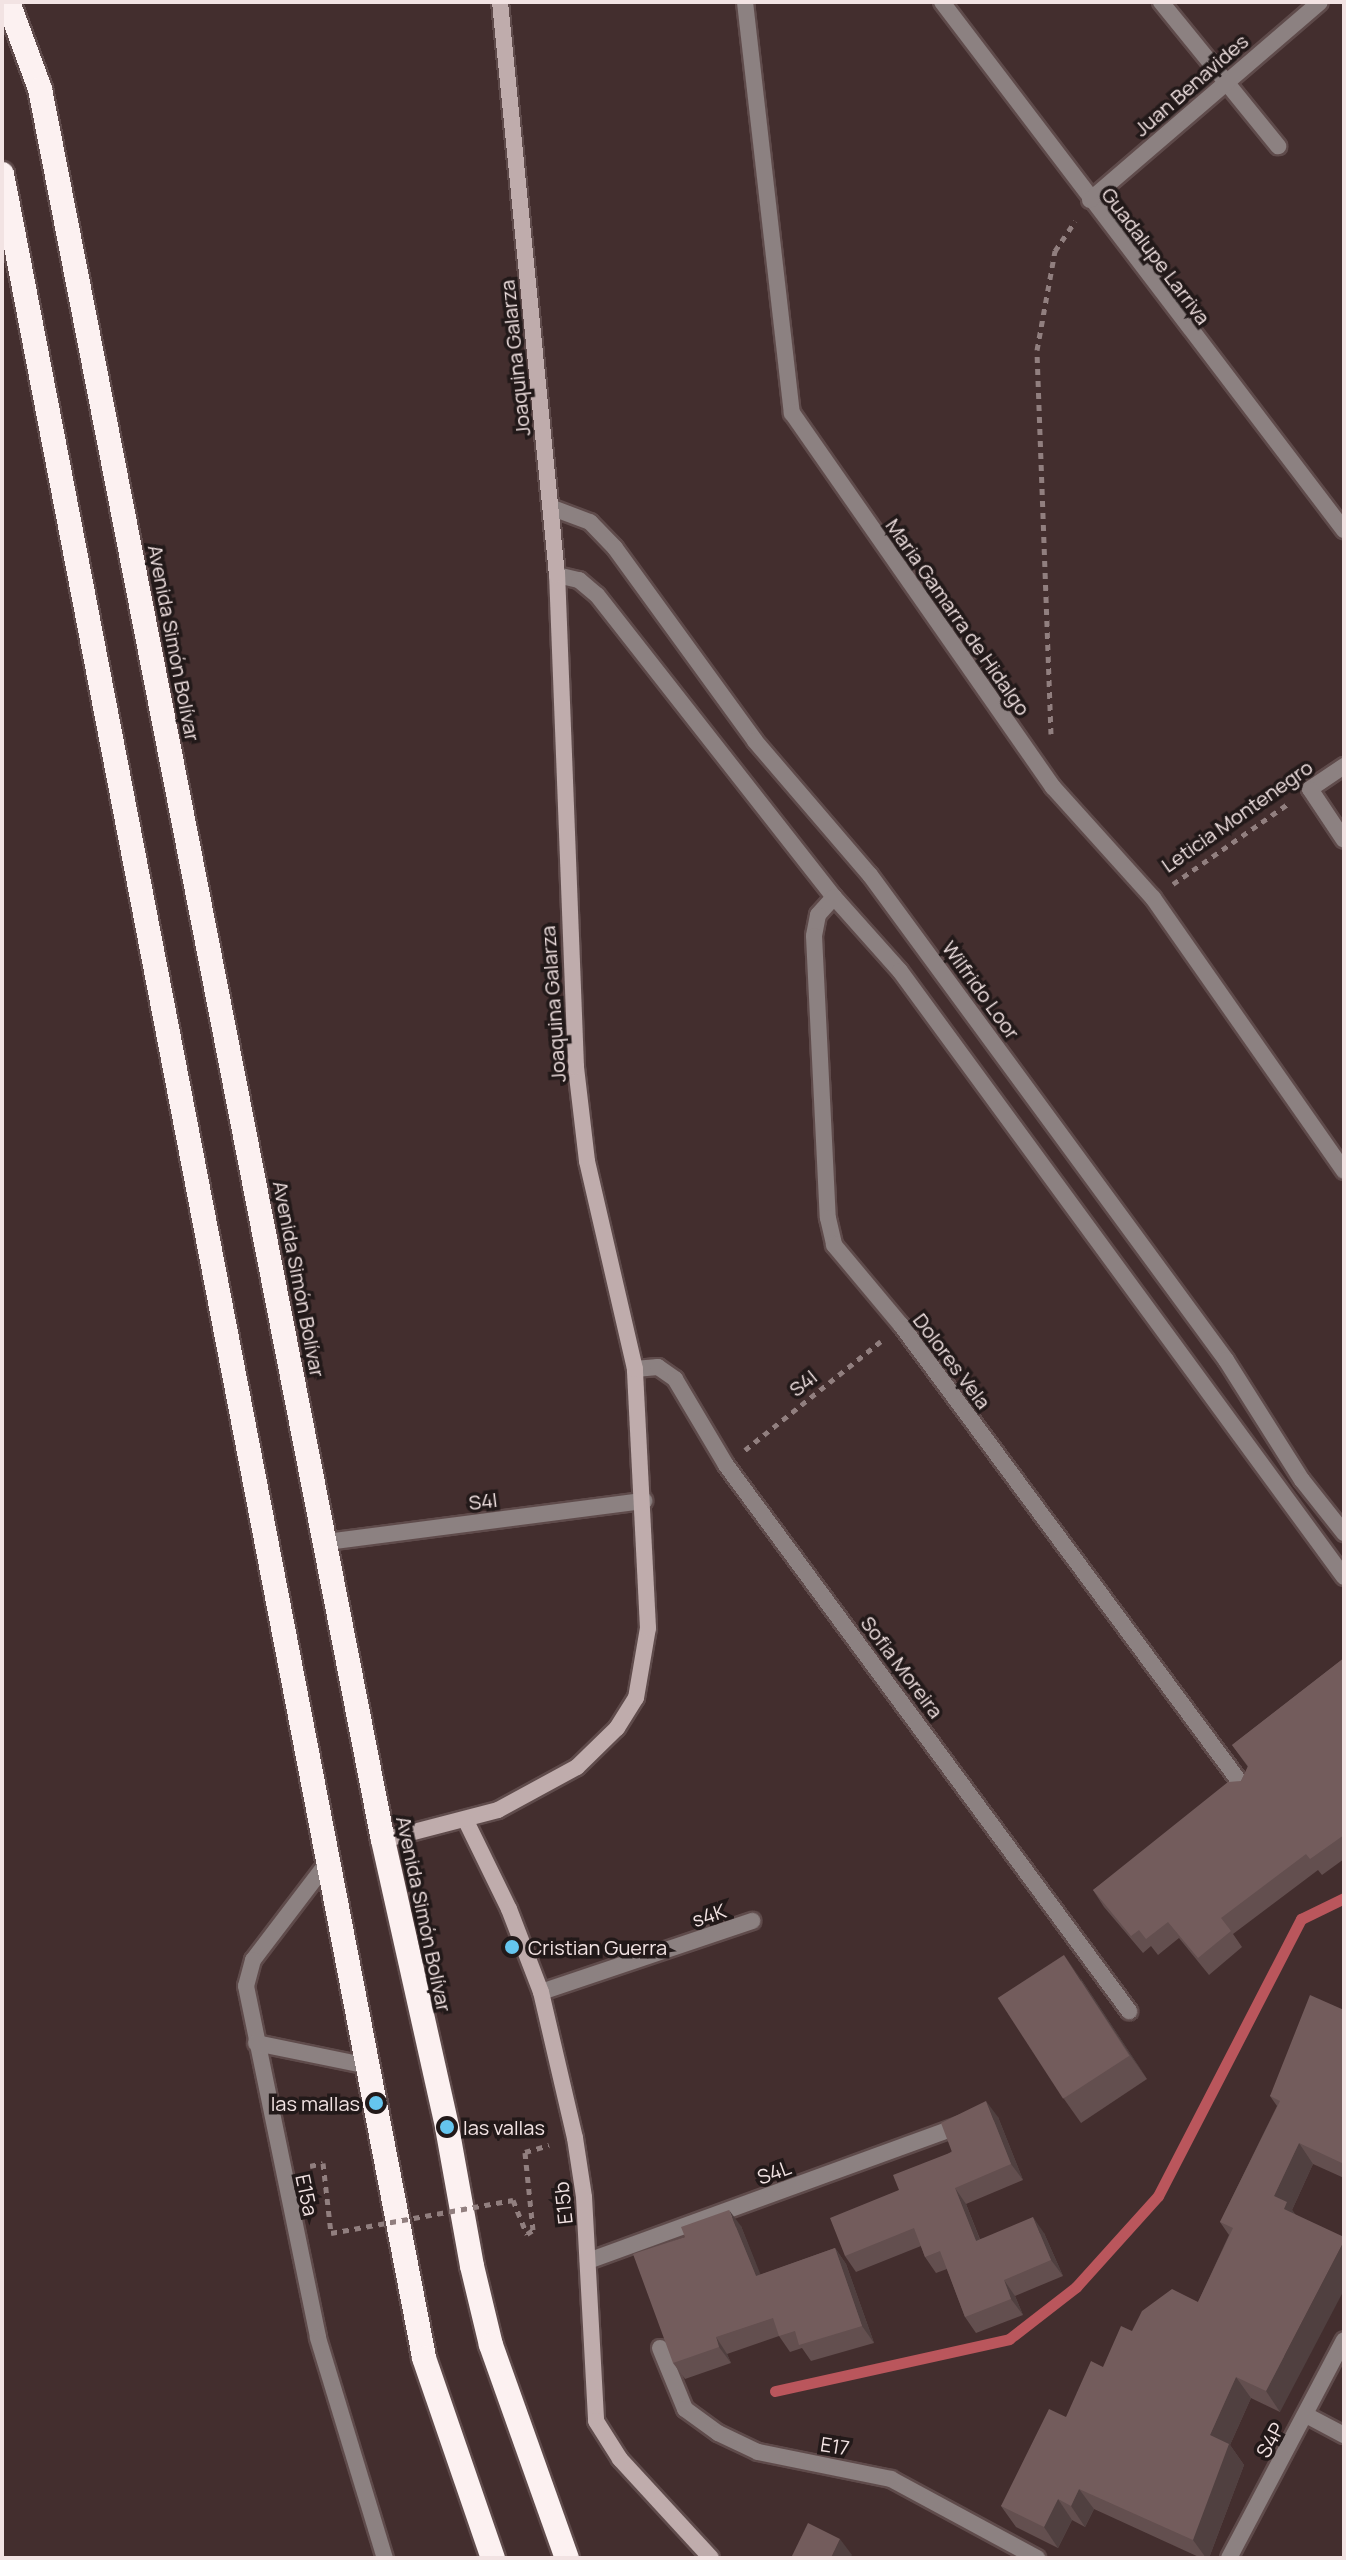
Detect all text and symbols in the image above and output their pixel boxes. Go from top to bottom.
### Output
street label: Juan Benavides [1129,29,1253,141]
street label: Guadalupe Larriva [1097,183,1215,329]
street label: Joaquina Galarza [495,279,535,437]
street label: Maria Gamarra de Hidalgo [881,514,1035,720]
street label: Avenida Simón Bolívar [143,543,205,743]
street label: Leticia Montenegro [1157,755,1317,877]
street label: Joaquina Galarza [536,925,570,1083]
street label: Wilfrido Loor [937,936,1025,1044]
street label: Avenida Simón Bolívar [268,1179,330,1379]
street label: Dolores Vela [908,1309,996,1413]
street label: S4l [784,1365,822,1401]
street label: S4I [467,1487,499,1515]
street label: Sofia Moreira [856,1611,948,1723]
street label: Avenida Simón Bolívar [392,1814,456,2014]
street label: s4K [689,1898,729,1932]
place label: Cristian Guerra [528,1935,667,1959]
marker: Cristian Guerra [503,1938,521,1956]
place label: las mallas [271,2091,360,2115]
marker: las mallas [367,2094,385,2112]
place label: las vallas [463,2115,545,2139]
marker: las vallas [438,2118,456,2136]
street label: S4L [754,2155,794,2189]
street label: E15a [291,2172,323,2218]
street label: E15b [549,2181,577,2225]
street label: S4P [1251,2418,1289,2462]
street label: E17 [819,2432,851,2460]

